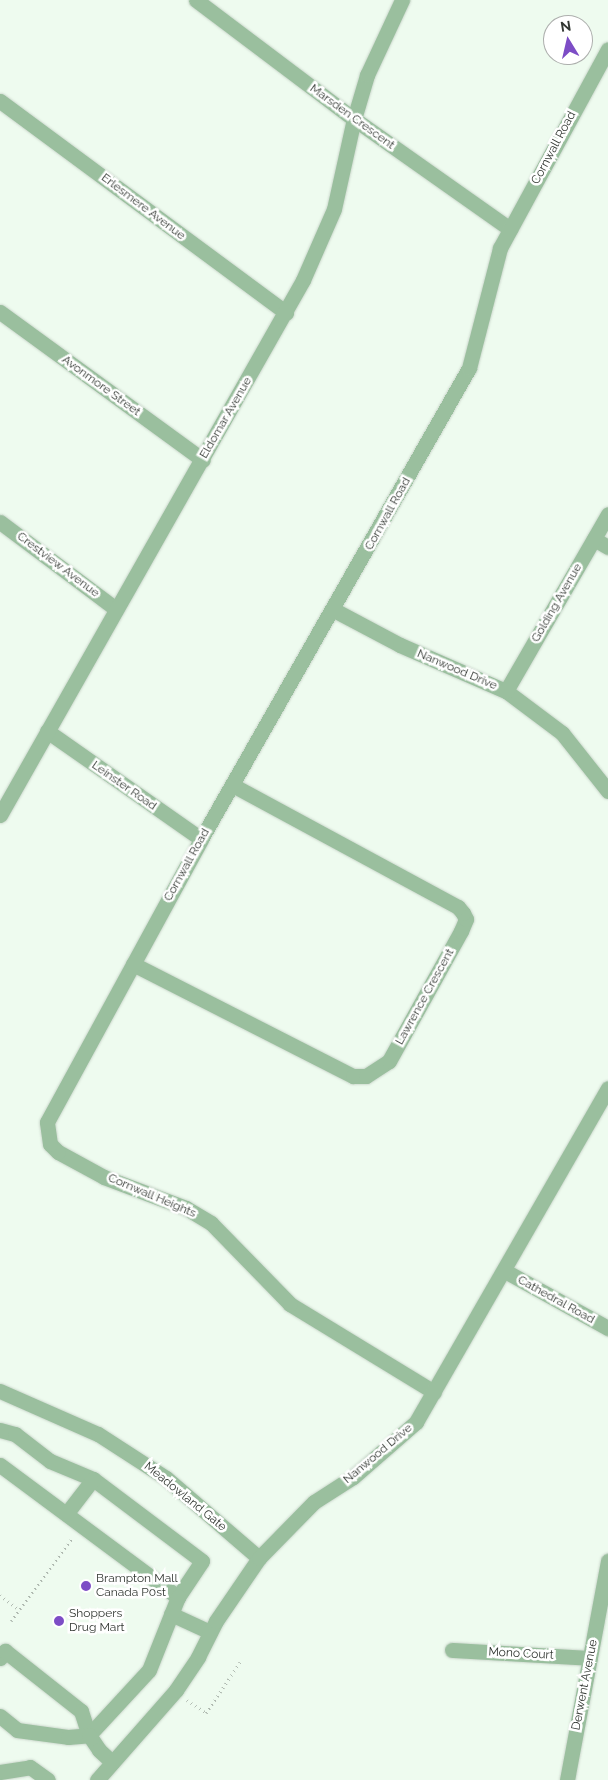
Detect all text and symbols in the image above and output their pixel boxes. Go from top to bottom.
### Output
north arrow [543,15,593,65]
text: N [559,17,572,35]
street label: Marsden Crescent [307,81,397,153]
street label: Cornwall Road [529,109,579,187]
street label: Erlesmere Avenue [98,171,188,243]
street label: Avonmore Street [59,353,143,419]
street label: Eldomar Avenue [197,375,255,461]
street label: Cornwall Road [362,475,414,553]
street label: Crestview Avenue [14,529,102,601]
street label: Golding Avenue [529,561,585,645]
street label: Nanwood Drive [415,647,499,693]
street label: Leinster Road [89,758,159,814]
street label: Cornwall Road [161,826,213,904]
street label: Lawrence Crescent [393,947,457,1047]
street label: Cornwall Heights [106,1171,198,1221]
street label: Cathedral Road [515,1273,597,1327]
street label: Nanwood Drive [341,1421,415,1487]
street label: Meadowland Gate [141,1459,229,1535]
place label: Brampton Mall Canada P0st [96,1572,178,1600]
marker: Brampton Mall Canada P0st [80,1580,92,1592]
place label: Shoppers Drug Mart [69,1607,125,1635]
marker: Shoppers Drug Mart [53,1615,65,1627]
street label: Derwent Avenue [569,1638,601,1732]
street label: Mono Court [488,1645,554,1663]

